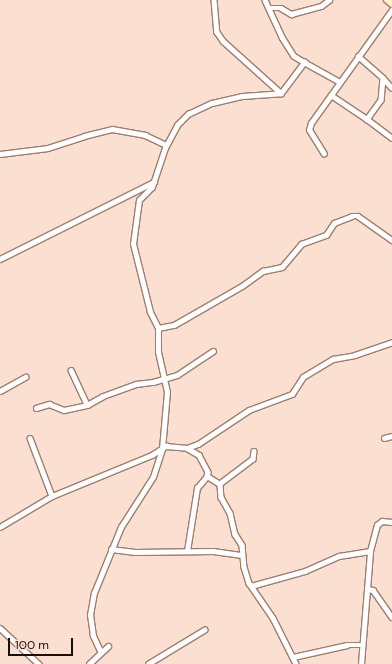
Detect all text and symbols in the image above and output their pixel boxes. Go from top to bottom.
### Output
scale bar [10,630,75,656]
text: 100 m [15,637,49,653]

